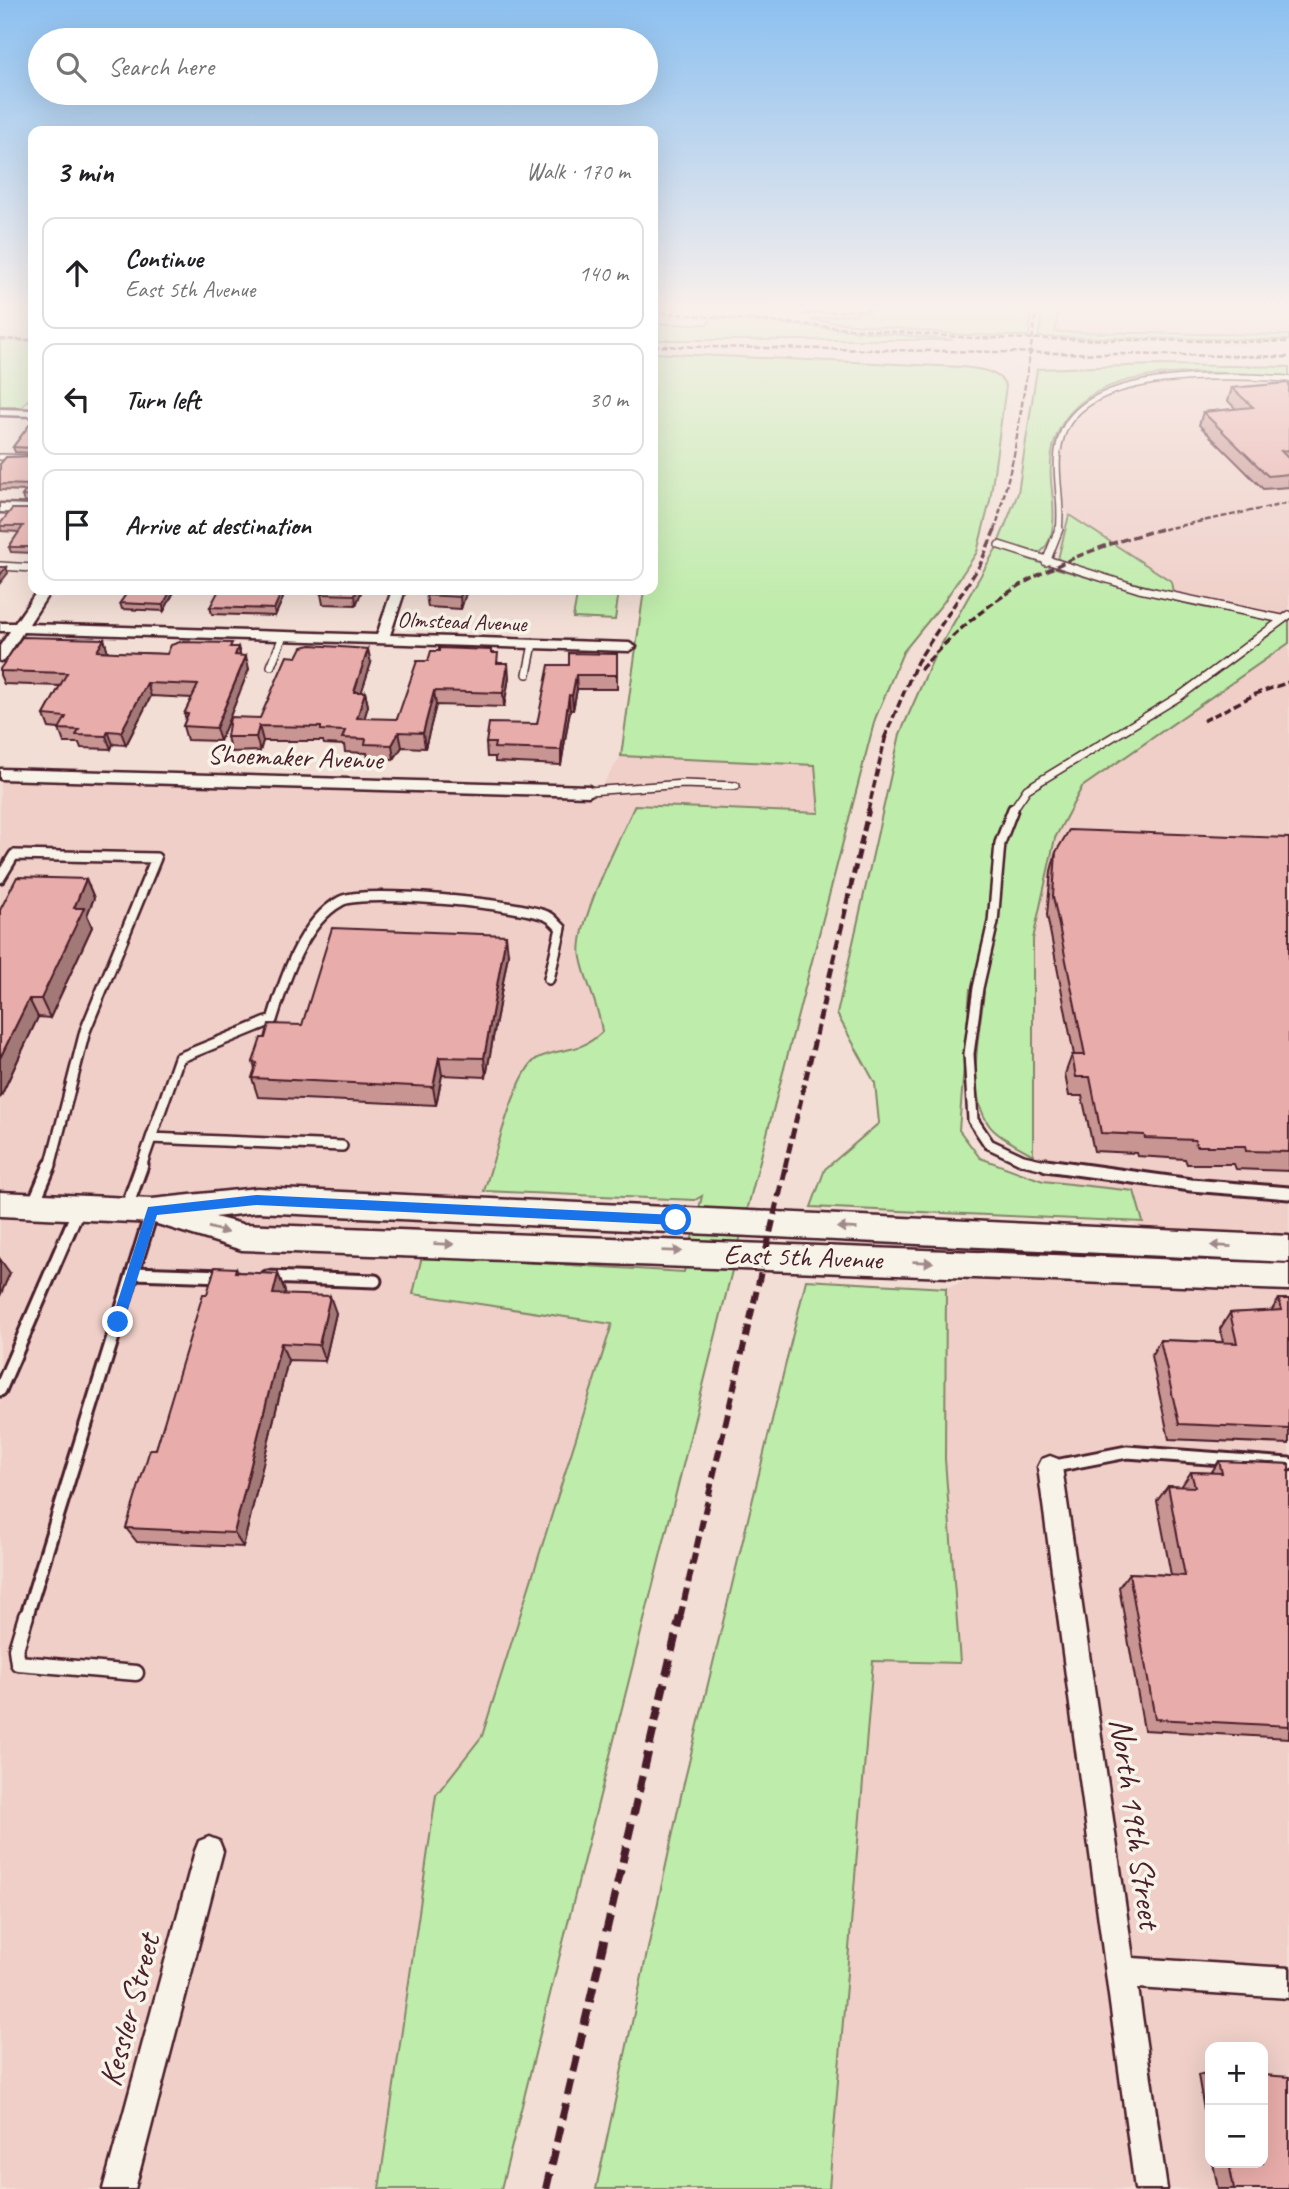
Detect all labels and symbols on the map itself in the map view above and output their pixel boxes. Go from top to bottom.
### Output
street label: Olmstead Avenue [397,605,529,638]
street label: Shoemaker Avenue [207,736,385,777]
route start [660,1204,691,1235]
one-way arrow [836,1223,858,1234]
one-way arrow [208,1226,229,1236]
street label: East 5th Avenue [723,1236,885,1277]
one-way arrow [434,1238,456,1249]
one-way arrow [1210,1241,1232,1252]
one-way arrow [661,1245,683,1256]
one-way arrow [913,1256,935,1267]
route end [102,1306,133,1337]
street label: North 19th Street [1100,1715,1172,1934]
street label: Kessler Street [89,1927,170,2091]

